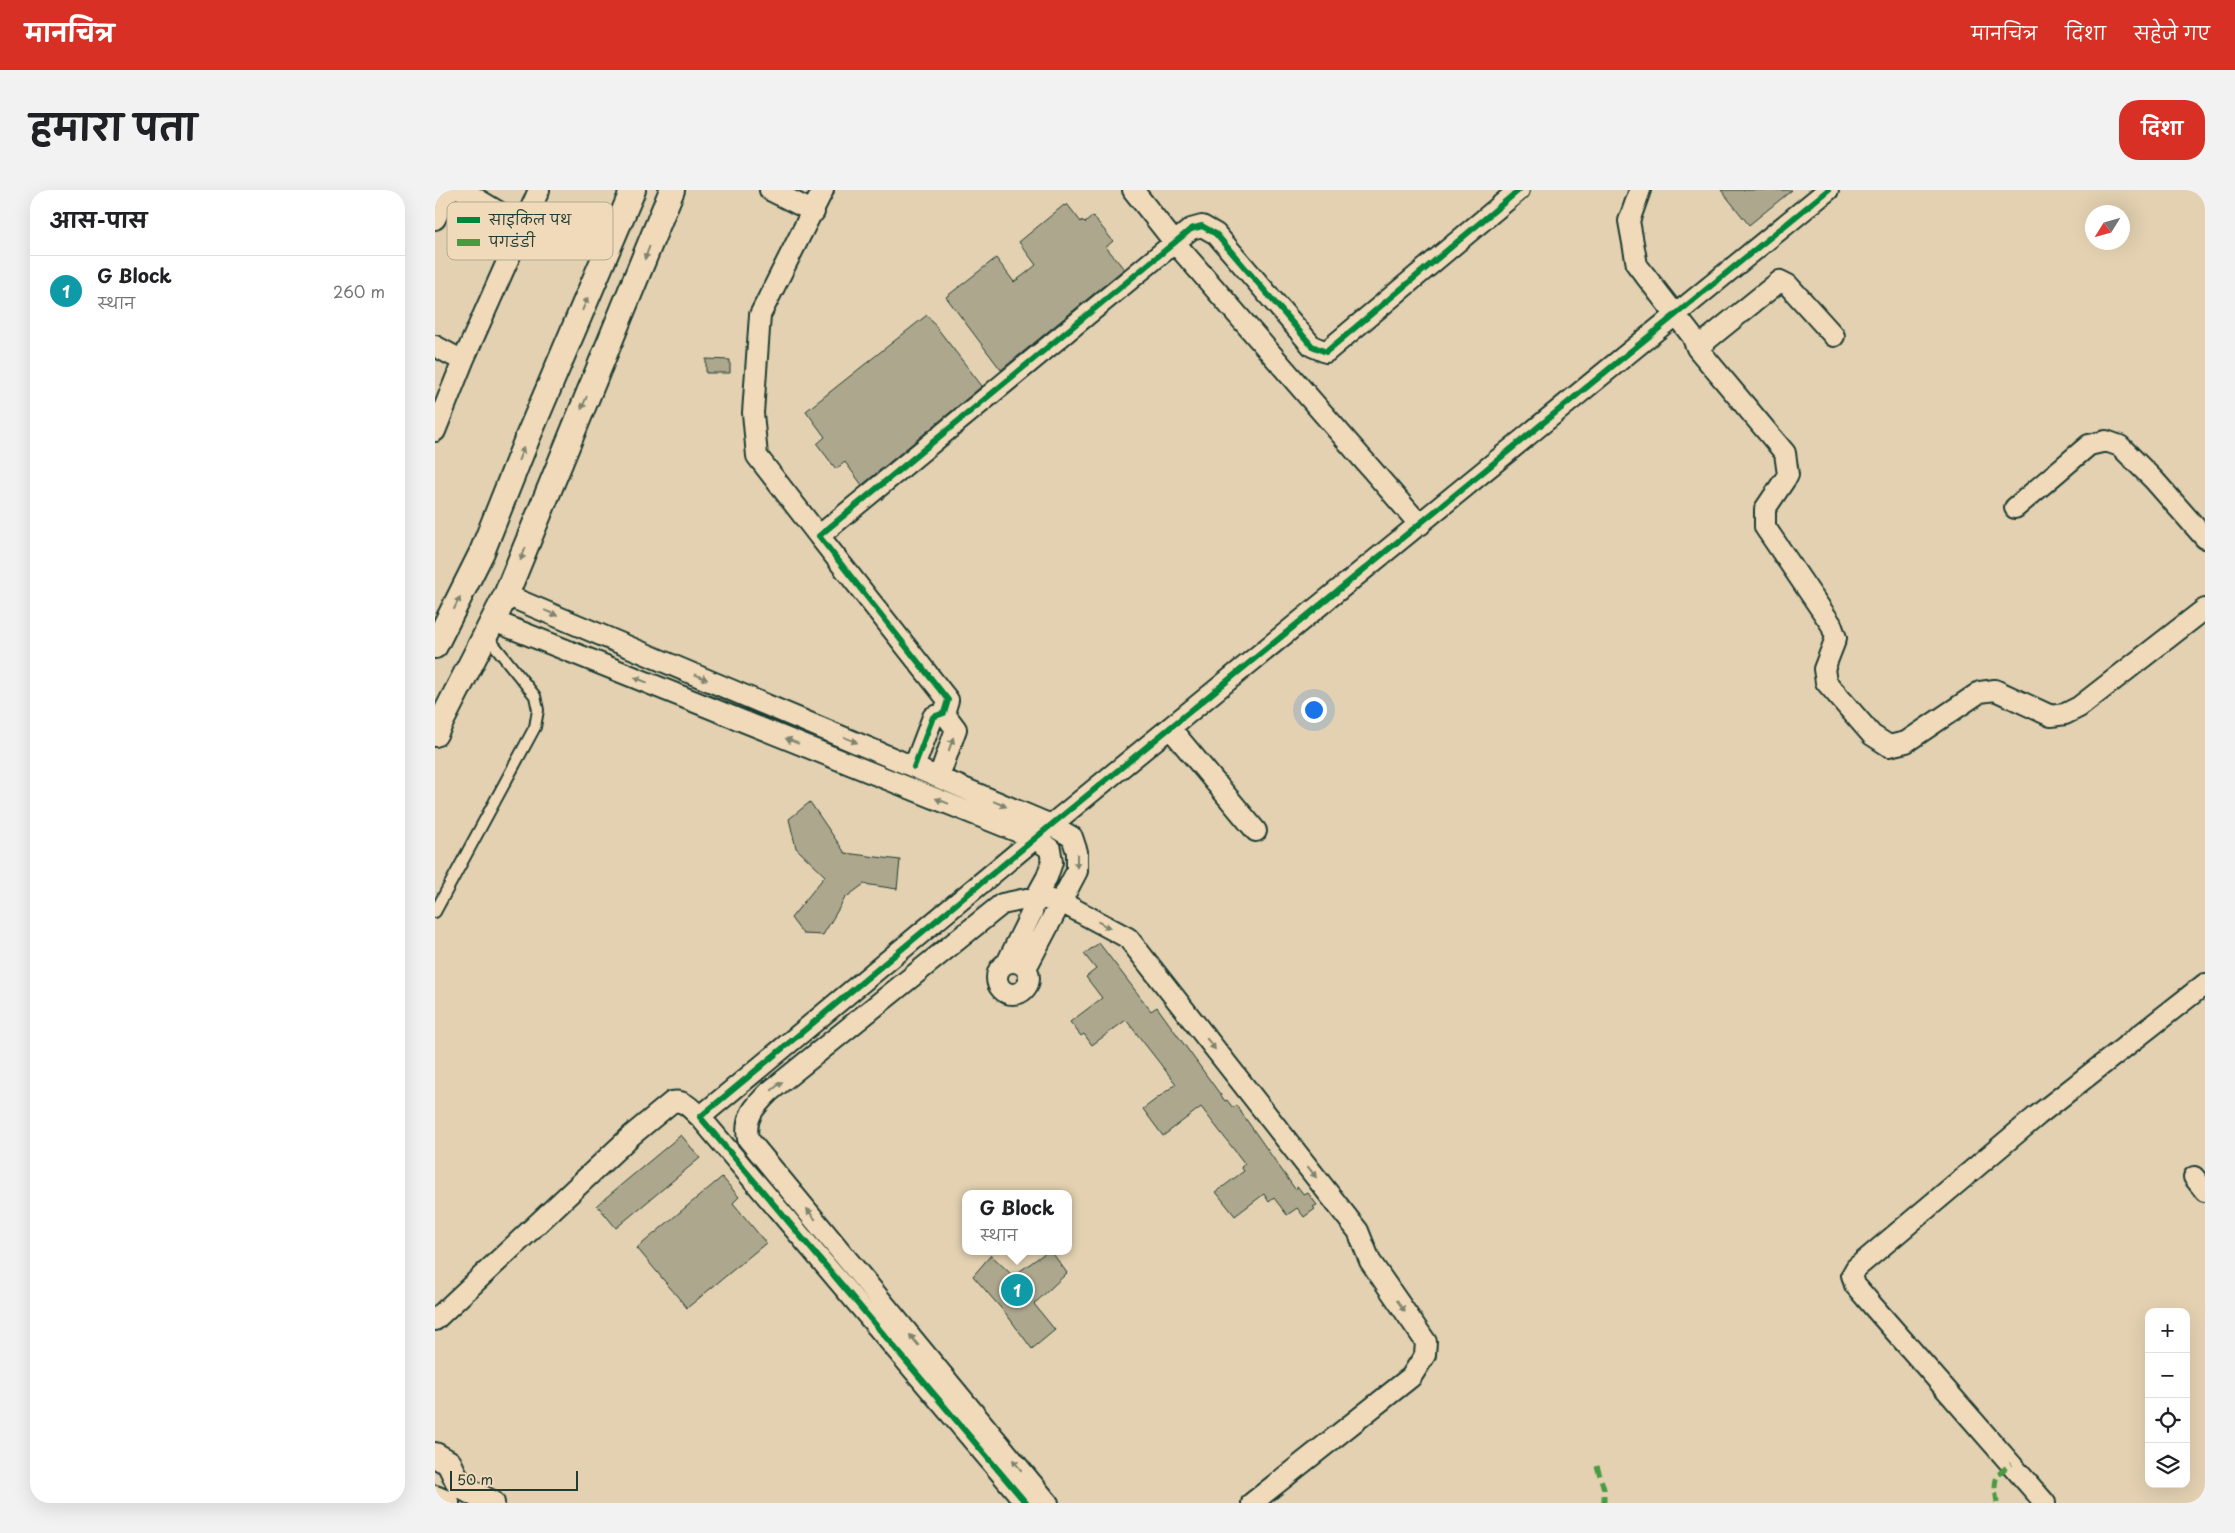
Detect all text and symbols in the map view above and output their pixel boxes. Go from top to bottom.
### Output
text: मानचित्र [25,14,114,50]
text: मानचित्र [1971,19,2037,46]
text: दिशा [2065,19,2106,46]
text: सहेजे गए [2134,19,2210,46]
text: हमारा पता [30,99,197,152]
button: दिशा [2119,100,2205,160]
legend [447,202,613,260]
text: आस-पास [50,203,147,235]
north arrow [2085,205,2130,250]
text: साइकिल पथ [488,209,572,230]
text: पगडंडी [488,231,536,252]
one-way arrow [643,246,651,261]
text: G Block [97,261,172,289]
text: 1 [62,279,70,303]
text: 260 m [333,279,385,303]
text: स्थान [97,290,135,314]
one-way arrow [581,297,589,311]
one-way arrow [580,396,588,410]
one-way arrow [517,446,525,461]
one-way arrow [519,547,527,562]
one-way arrow [453,596,461,610]
one-way arrow [544,610,558,618]
one-way arrow [694,673,708,681]
one-way arrow [633,676,648,684]
your location [1301,697,1327,723]
one-way arrow [947,736,955,751]
one-way arrow [784,737,799,745]
one-way arrow [843,737,858,744]
one-way arrow [935,797,950,805]
one-way arrow [993,800,1007,808]
one-way arrow [1073,853,1081,869]
one-way arrow [1097,921,1111,929]
one-way arrow [1206,1037,1217,1050]
one-way arrow [770,1081,783,1092]
one-way arrow [1306,1165,1317,1178]
popup [962,1190,1072,1255]
text: G Block [980,1193,1054,1221]
one-way arrow [805,1208,816,1221]
text: स्थान [980,1222,1017,1246]
pin: 1 [1001,1271,1033,1309]
one-way arrow [1396,1299,1406,1313]
map controls [2145,1308,2190,1488]
button: + [2145,1308,2190,1353]
one-way arrow [908,1334,919,1347]
button: − [2145,1353,2190,1398]
button: locate [2145,1398,2190,1443]
button: layers [2145,1443,2190,1488]
one-way arrow [1011,1460,1023,1472]
scale bar [450,1468,577,1491]
text: 50 m [457,1469,493,1490]

